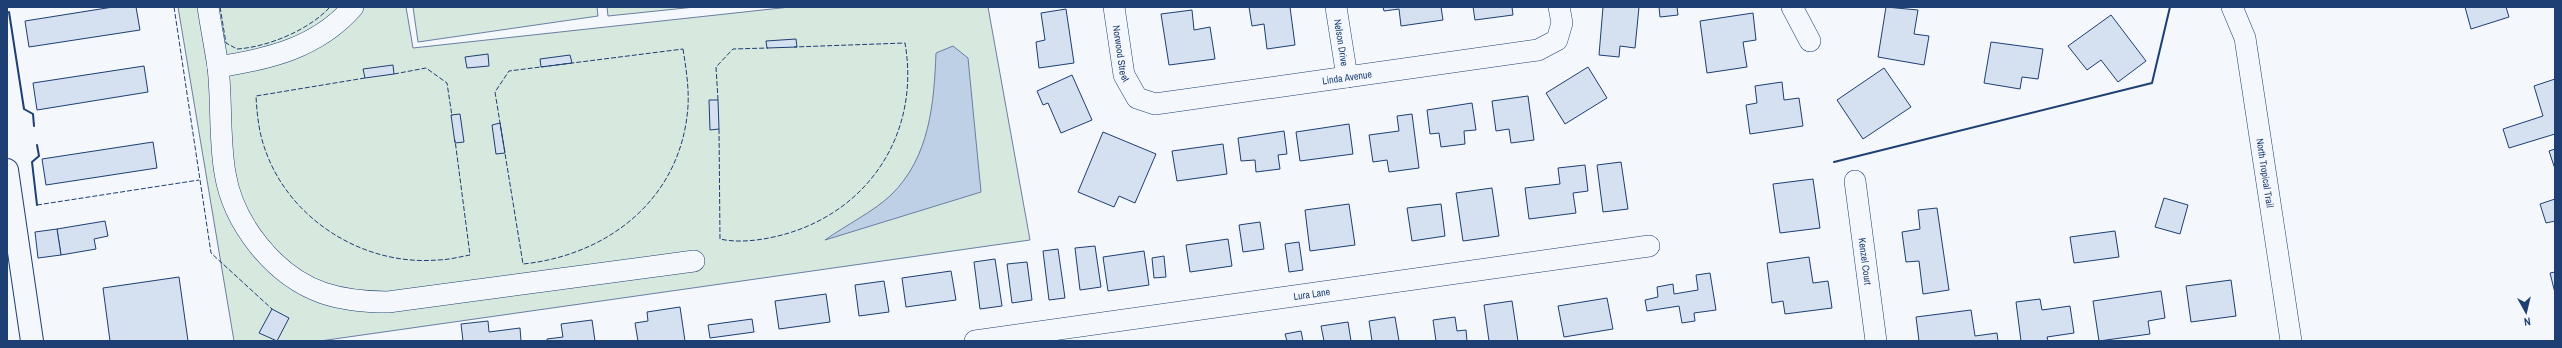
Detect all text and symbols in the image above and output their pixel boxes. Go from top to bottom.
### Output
street label: Nelson Drive [1331,18,1352,67]
street label: Norwood Street [1110,24,1133,85]
street label: Linda Avenue [1321,67,1373,87]
street label: North Tropical Trail [2254,137,2277,209]
street label: Kenzel Court [1856,237,1875,286]
street label: Lura Lane [1292,284,1331,303]
north arrow [2506,292,2546,332]
text: N [2523,315,2532,329]

